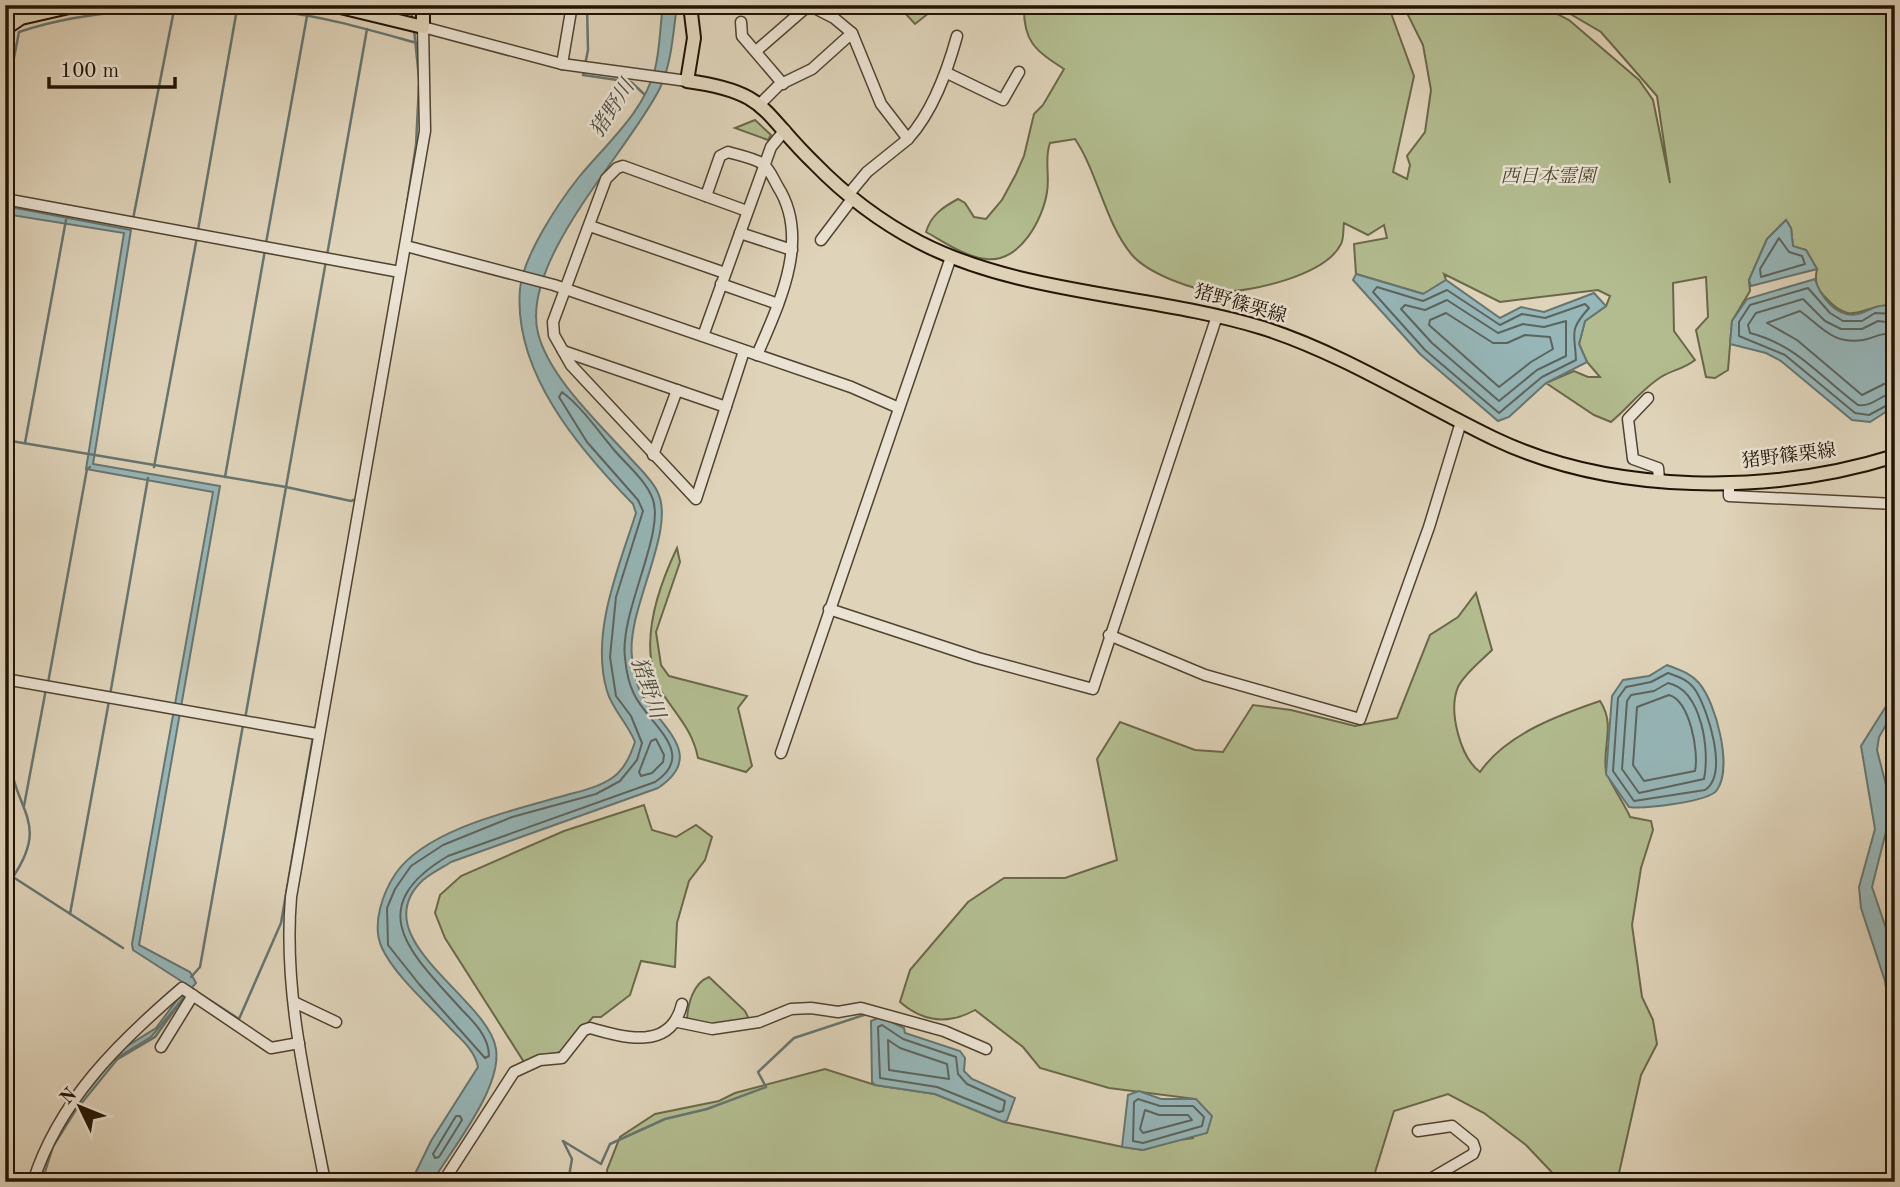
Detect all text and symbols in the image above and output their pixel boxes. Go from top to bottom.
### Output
scale bar [49,46,175,90]
text: 100 m [60,61,119,82]
water label: 猪野川 [585,74,640,141]
park label: 西日本霊園 [1500,166,1598,187]
street label: 猪野篠栗線 [1192,281,1289,327]
street label: 猪野篠栗線 [1740,440,1837,472]
water label: 猪野川 [627,654,670,723]
north arrow [46,1072,116,1142]
text: N [57,1085,82,1109]

